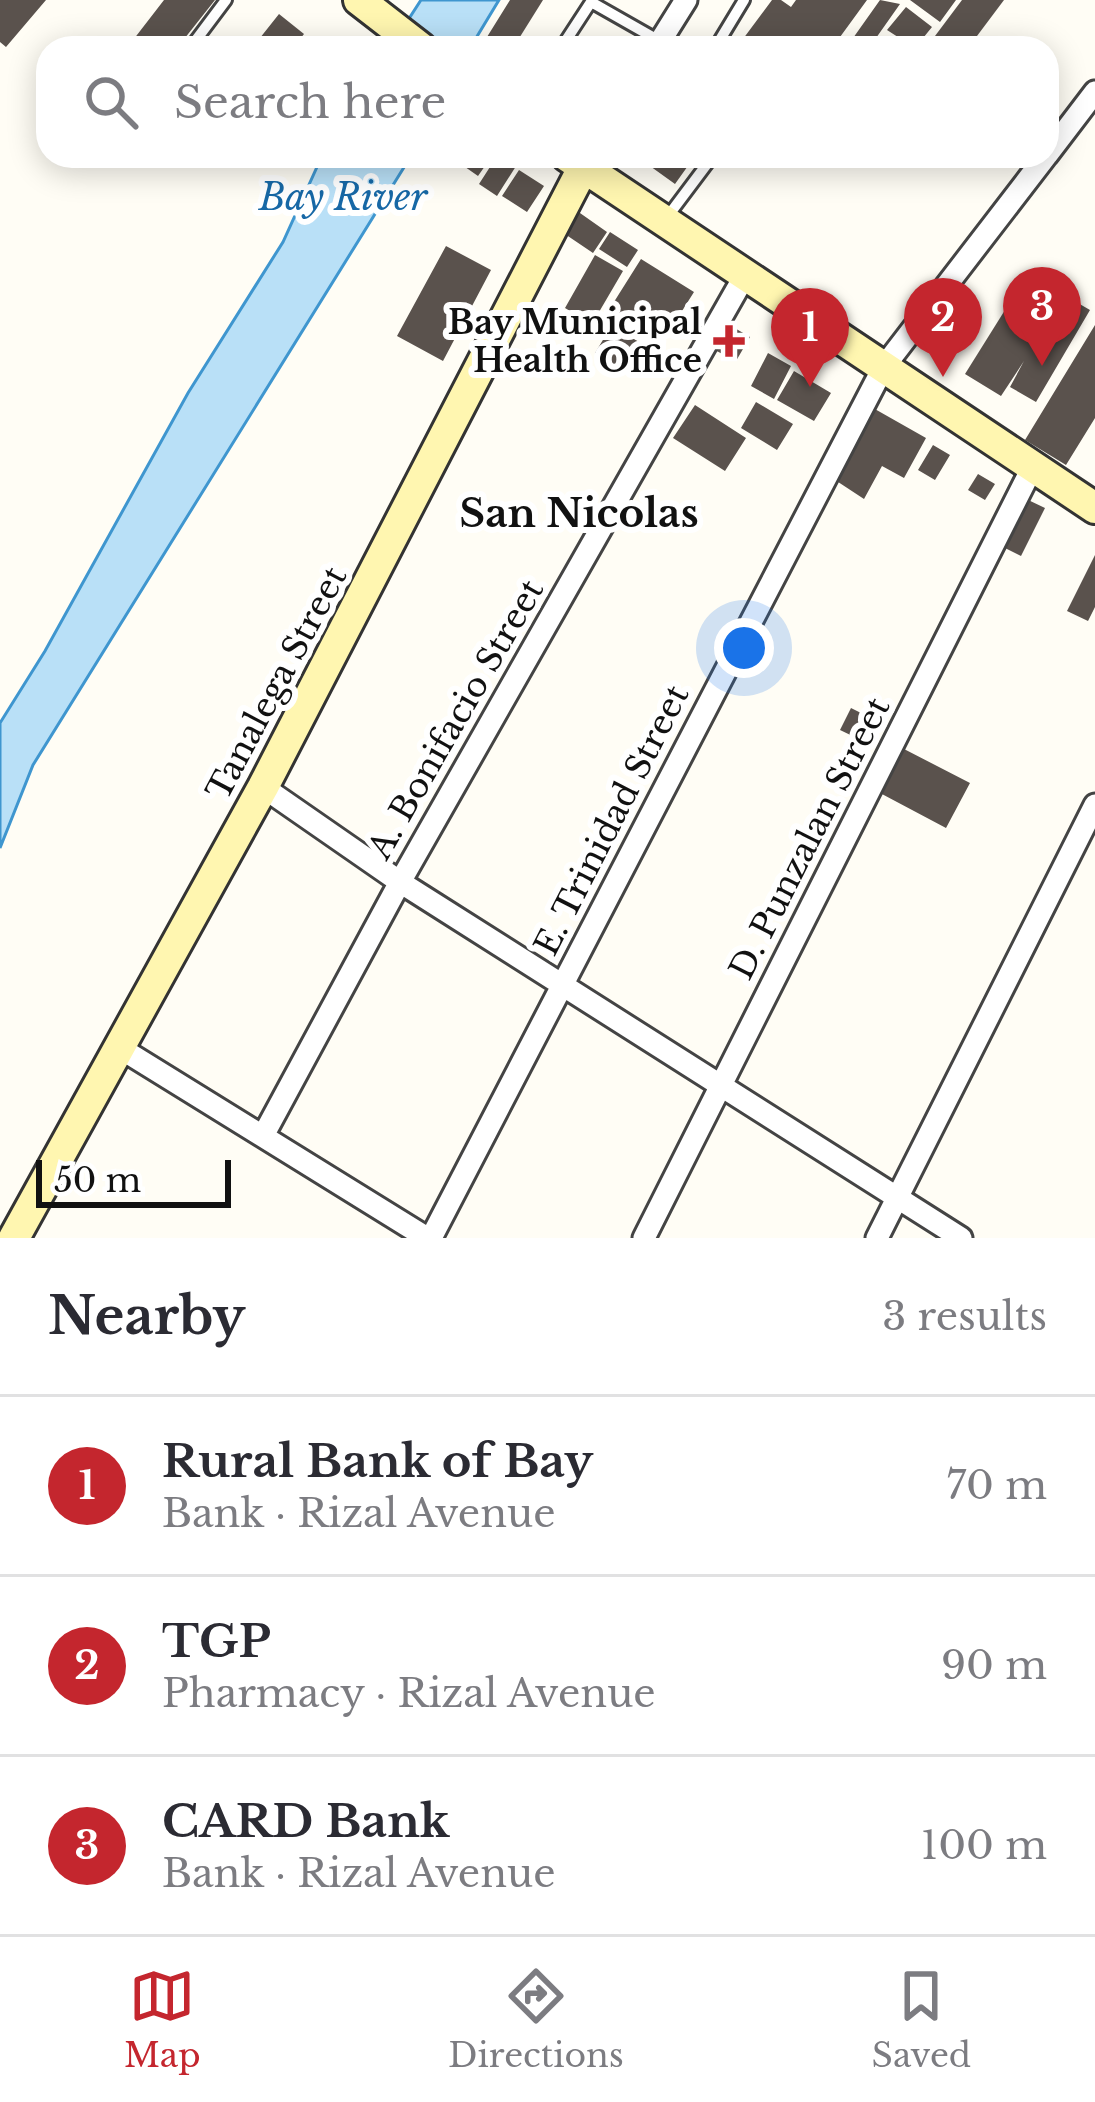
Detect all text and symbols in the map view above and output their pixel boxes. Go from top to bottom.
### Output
search box [36,36,1059,168]
icon: search [78,69,144,135]
text: Search here [174,74,446,130]
water label: Bay River [257,175,428,220]
pin: 3 [1003,267,1081,366]
pin: 2 [904,278,982,377]
pin: 1 [771,288,849,387]
place label: Bay Municipal Health Office [448,302,702,381]
marker: Bay Municipal Health Office [713,325,745,357]
district label: San Nicolas [459,489,699,538]
street label: Tanalega Street [198,559,355,807]
street label: A. Bonifacio Street [358,572,552,867]
your location [714,618,774,678]
street label: E. Trinidad Street [526,678,698,962]
street label: D. Punzalan Street [721,690,899,986]
scale bar [36,1154,231,1207]
text: 50 m [54,1160,141,1201]
text: Nearby [48,1285,245,1348]
text: 3 results [882,1292,1047,1341]
text: Rural Bank of Bay [162,1433,593,1489]
text: 1 [78,1461,96,1510]
text: 70 m [947,1461,1047,1510]
text: Bank · Rizal Avenue [162,1489,556,1538]
text: TGP [162,1613,271,1669]
text: 2 [74,1641,100,1690]
text: 90 m [941,1641,1047,1690]
text: Pharmacy · Rizal Avenue [162,1669,656,1718]
text: CARD Bank [162,1793,450,1849]
text: 3 [75,1821,99,1870]
text: 100 m [921,1821,1047,1870]
text: Bank · Rizal Avenue [162,1849,556,1898]
tab: Map [124,1963,201,2076]
tab: Directions [448,1963,624,2076]
tab: Saved [872,1963,971,2076]

